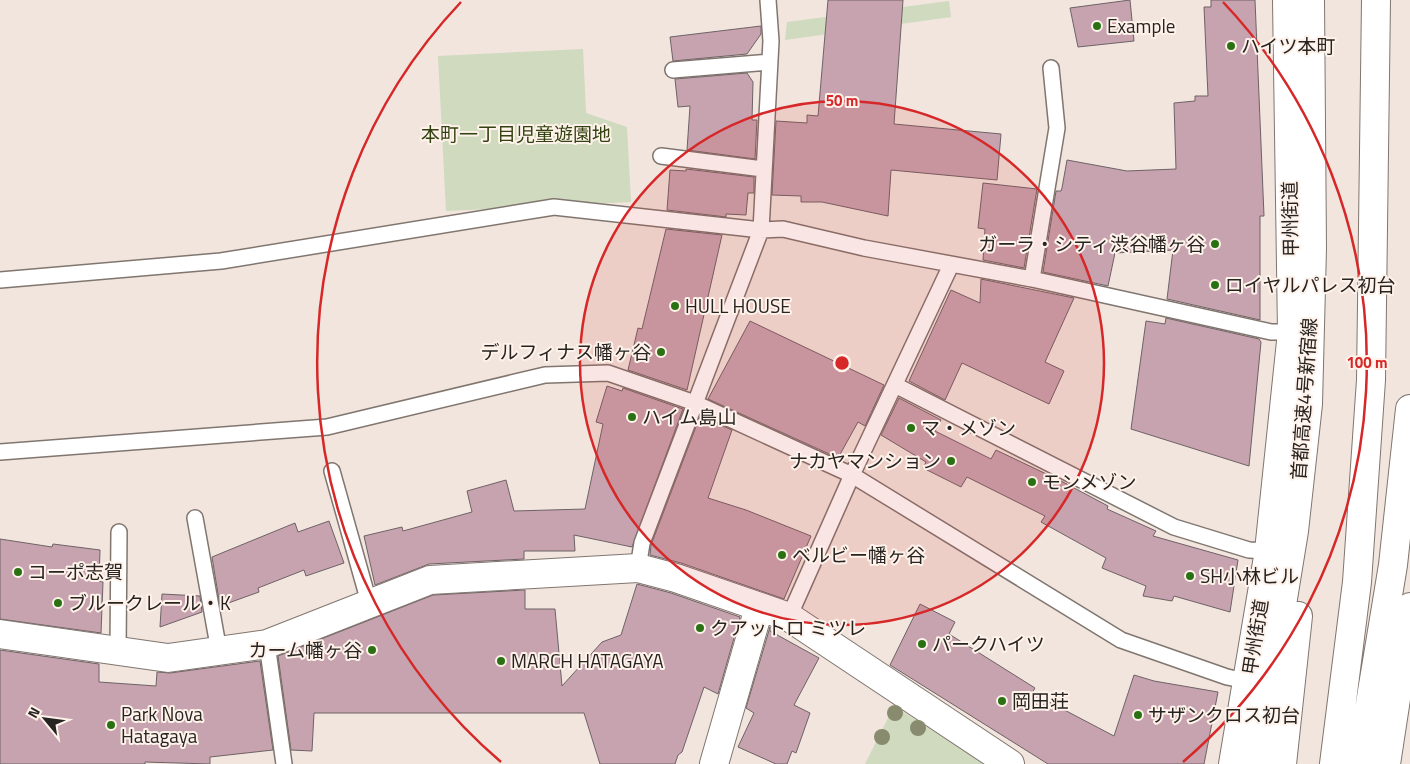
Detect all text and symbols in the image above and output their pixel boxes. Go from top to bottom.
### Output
place label: Example [1107,11,1175,40]
marker: Example [1091,20,1103,32]
place label: ハイツ本町 [1241,31,1336,60]
marker: ハイツ本町 [1225,40,1237,52]
text: 50 m [826,89,858,112]
park label: 本町一丁目児童遊園地 [421,119,611,148]
street label: 甲州街道 [1274,181,1305,257]
place label: ガーラ・シティ渋谷幡ヶ谷 [978,229,1205,258]
marker: ガーラ・シティ渋谷幡ヶ谷 [1209,238,1221,250]
place label: ロイヤルパレス初台 [1225,270,1395,299]
marker: ロイヤルパレス初台 [1209,279,1221,291]
place label: HULL HOUSE [685,291,791,320]
marker: HULL HOUSE [669,300,681,312]
street label: 首都高速4号新宿線 [1283,317,1324,481]
place label: デルフィナス幡ヶ谷 [480,337,651,366]
marker: デルフィナス幡ヶ谷 [655,346,667,358]
text: 100 m [1346,351,1388,374]
centre of rings [833,354,851,372]
place label: ハイム島山 [642,402,736,431]
marker: ハイム島山 [626,411,638,423]
place label: マ・メゾン [921,413,1016,442]
marker: マ・メゾン [905,422,917,434]
place label: ナカヤマンション [789,446,941,475]
marker: ナカヤマンション [945,455,957,467]
place label: モンメゾン [1042,467,1136,496]
marker: モンメゾン [1026,476,1038,488]
place label: ベルビー幡ヶ谷 [792,540,925,569]
marker: ベルビー幡ヶ谷 [776,549,788,561]
place label: コーポ志賀 [28,557,123,586]
place label: SH小林ビル [1200,561,1299,590]
marker: コーポ志賀 [12,566,24,578]
marker: SH小林ビル [1184,570,1196,582]
place label: ブルークレール・K [68,588,231,617]
marker: ブルークレール・K [52,597,64,609]
street label: 甲州街道 [1234,597,1275,677]
place label: クアットロ ミツレ [710,613,866,642]
marker: クアットロ ミツレ [694,622,706,634]
place label: パークハイツ [932,629,1045,658]
place label: カーム幡ヶ谷 [249,635,362,664]
marker: パークハイツ [916,638,928,650]
marker: カーム幡ヶ谷 [366,644,378,656]
place label: MARCH HATAGAYA [511,646,664,675]
marker: MARCH HATAGAYA [495,655,507,667]
place label: 岡田荘 [1012,686,1069,715]
north arrow [20,694,70,744]
marker: 岡田荘 [996,695,1008,707]
place label: Park Nova Hatagaya [121,699,203,750]
place label: サザンクロス初台 [1148,700,1300,729]
text: N [22,703,45,722]
marker: サザンクロス初台 [1132,709,1144,721]
marker: Park Nova Hatagaya [105,719,117,731]

